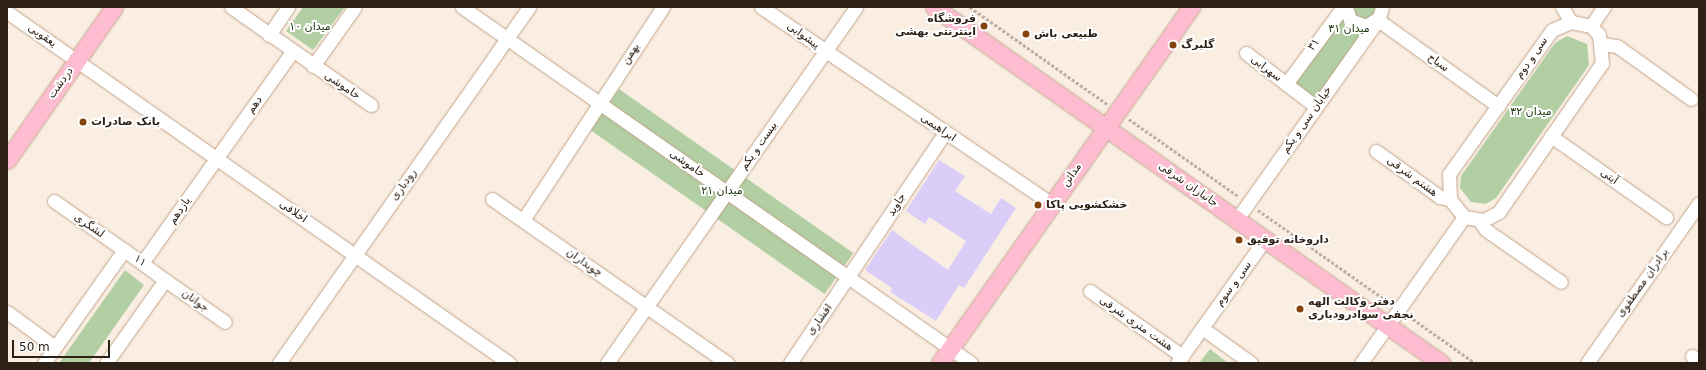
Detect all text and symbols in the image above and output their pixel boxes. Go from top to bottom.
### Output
place label: فروشگاه اینترنتی بهشی [895,13,976,39]
park label: میدان ۱۰ [289,20,331,34]
street label: پیشوایی [784,20,822,52]
marker: فروشگاه اینترنتی بهشی [979,21,989,31]
street label: یعقوبی [25,22,59,50]
park label: میدان ۳۱ [1328,22,1370,36]
place label: طبیعی باش [1034,27,1098,41]
marker: طبیعی باش [1021,29,1031,39]
street label: سی و دوم [1513,35,1551,81]
street label: ۳۱ [1305,36,1323,54]
place label: گلبرگ [1181,38,1214,52]
marker: گلبرگ [1168,40,1178,50]
street label: بهمن [619,41,643,67]
street label: سیاح [1425,51,1451,75]
street label: سهرابی [1248,53,1284,85]
street label: دردشت [46,65,76,101]
street label: خاموشی [322,69,362,103]
street label: خیابان سی و یکم [1279,84,1335,156]
street label: دهم [244,94,266,116]
park label: میدان ۳۲ [1510,105,1552,119]
street label: ابراهیمی [918,111,958,145]
place label: بانک صادرات [91,115,160,129]
marker: بانک صادرات [78,117,88,127]
street label: بیست و یکم [738,119,780,173]
street label: خاموشی [667,147,707,181]
street label: هشتم شرقی [1384,154,1440,200]
street label: جانبازان شرقی [1156,160,1220,210]
street label: مدائن [1059,161,1085,189]
street label: آیتی [1598,166,1620,188]
street label: رودباری [388,167,420,203]
park label: میدان ۲۱ [701,184,743,198]
street label: جاوید [885,191,909,219]
street label: یازدهم [166,195,194,227]
street label: اخلاقی [277,198,309,226]
place label: خشکشویی پاکا [1046,198,1127,212]
marker: خشکشویی پاکا [1033,200,1043,210]
street label: لشگری [71,211,107,241]
place label: داروخانه توفیق [1247,233,1329,247]
marker: داروخانه توفیق [1234,235,1244,245]
street label: چوبداران [563,246,605,280]
street label: برادران مصطفوی [1614,246,1672,320]
street label: ۱۱ [131,252,149,270]
street label: سی و سوم [1213,259,1255,309]
street label: جوانان [179,287,211,315]
street label: هشت متری شرقی [1097,294,1175,354]
place label: دفتر وکالت الهه نجفی سوادرودباری [1308,296,1414,322]
street label: افشاری [804,302,836,338]
marker: دفتر وکالت الهه نجفی سوادرودباری [1295,304,1305,314]
scale bar [14,332,112,358]
text: 50 m [19,340,50,354]

